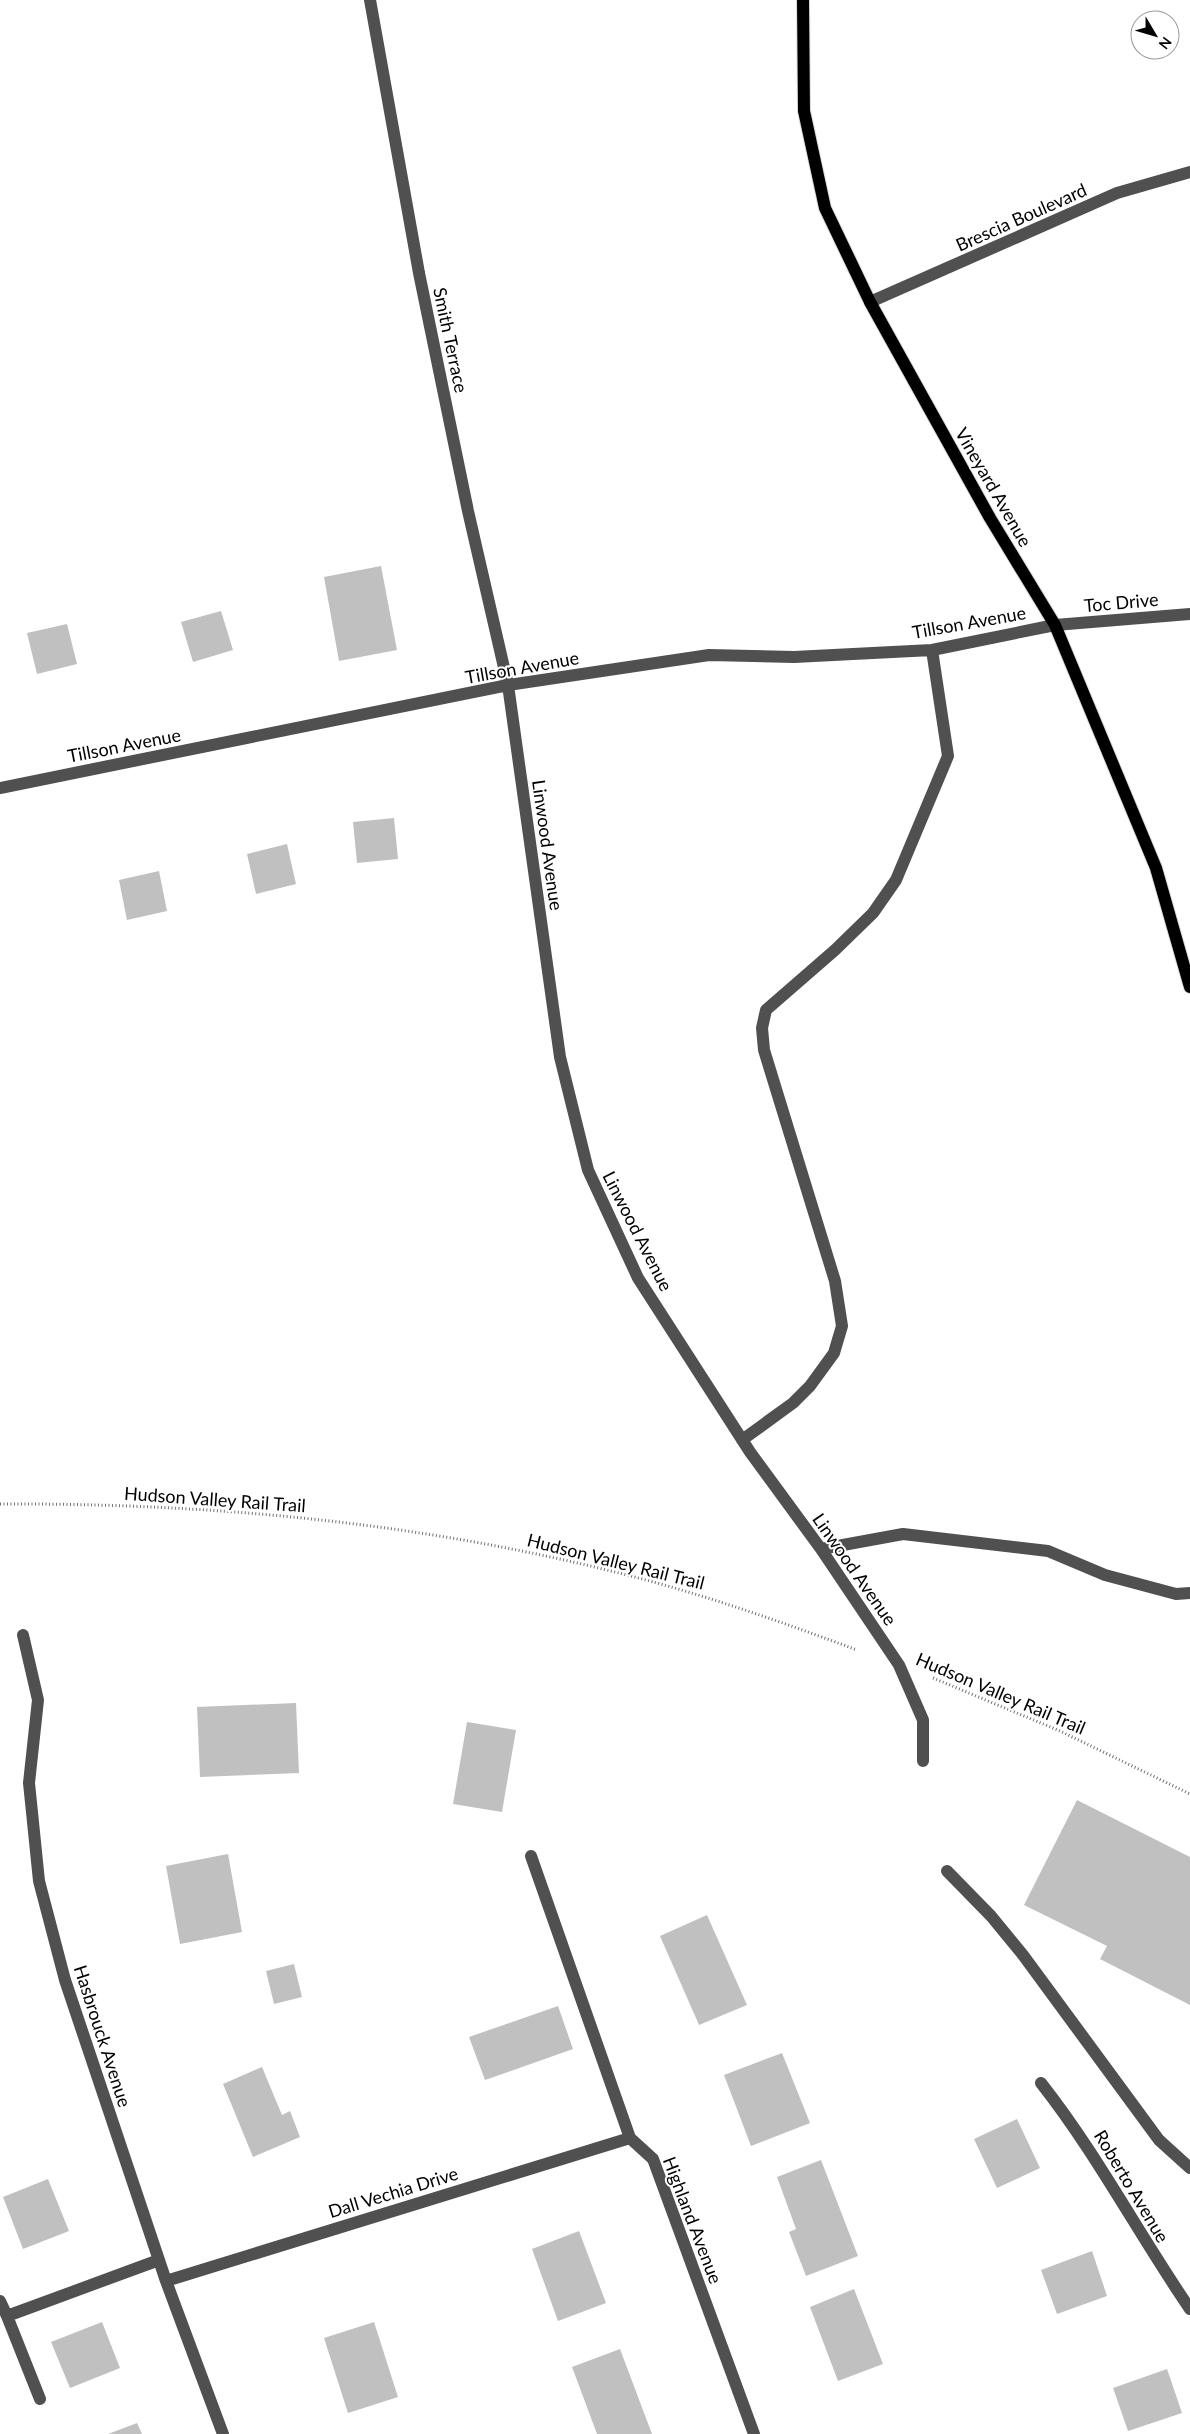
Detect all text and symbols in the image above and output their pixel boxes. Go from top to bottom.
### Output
north arrow [1130,10,1180,60]
text: N [1156,34,1176,53]
street label: Brescia Boulevard [952,178,1090,256]
street label: Smith Terrace [429,285,473,395]
street label: Vineyard Avenue [951,424,1037,550]
street label: Toc Drive [1083,588,1159,616]
street label: Tillson Avenue [910,601,1028,643]
street label: Tillson Avenue [463,646,581,688]
street label: Tillson Avenue [65,723,183,767]
street label: Linwood Avenue [528,778,568,912]
street label: Linwood Avenue [598,1167,678,1295]
street label: Hudson Valley Rail Trail [123,1482,307,1516]
street label: Linwood Avenue [808,1509,902,1629]
street label: Hudson Valley Rail Trail [525,1528,707,1594]
street label: Hudson Valley Rail Trail [913,1647,1089,1739]
street label: Hasbrouck Avenue [70,1962,136,2110]
street label: Roberto Avenue [1090,2126,1174,2246]
street label: Highland Avenue [659,2153,727,2287]
street label: Dall Vechia Drive [325,2162,461,2222]

